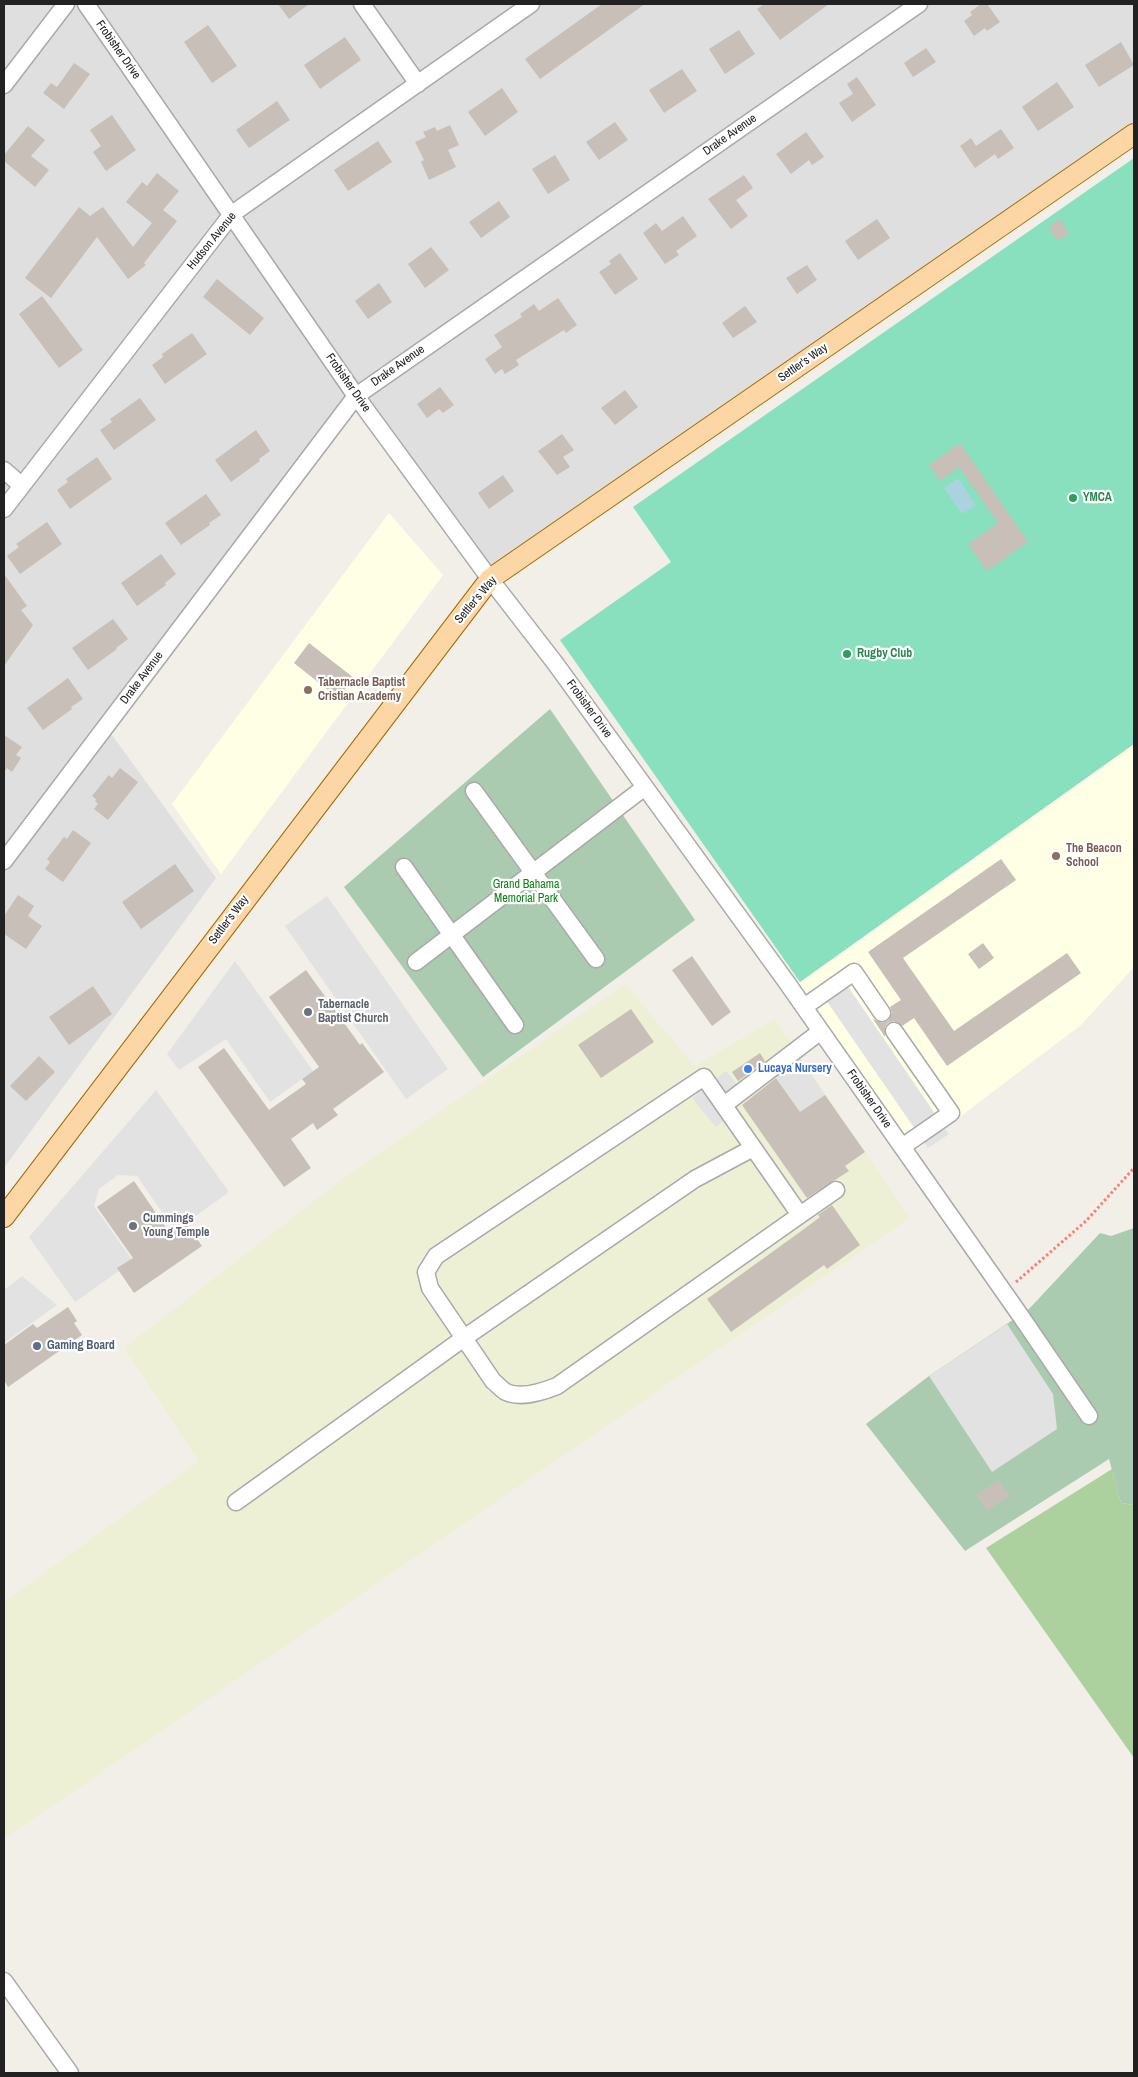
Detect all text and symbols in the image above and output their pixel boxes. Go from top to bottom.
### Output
street label: Frobisher Drive [92,18,144,82]
street label: Drake Avenue [700,111,760,159]
street label: Hudson Avenue [184,209,240,273]
street label: Settler's Way [775,341,831,385]
street label: Drake Avenue [368,342,428,390]
street label: Frobisher Drive [322,351,374,415]
place label: YMCA [1083,491,1112,505]
marker: YMCA [1067,492,1079,504]
street label: Settler's Way [452,573,500,627]
place label: Rugby Club [857,647,912,661]
marker: Rugby Club [841,648,853,660]
street label: Drake Avenue [118,649,166,707]
place label: Tabernacle Baptist Cristian Academy [318,676,405,704]
street label: Frobisher Drive [563,677,615,741]
marker: Tabernacle Baptist Cristian Academy [302,684,314,696]
place label: The Beacon School [1066,842,1122,870]
marker: The Beacon School [1050,850,1062,862]
park label: Grand Bahama Memorial Park [493,878,559,906]
street label: Settler's Way [206,893,252,947]
place label: Tabernacle Baptist Church [318,998,389,1026]
marker: Tabernacle Baptist Church [302,1006,314,1018]
place label: Lucaya Nursery [758,1062,832,1076]
marker: Lucaya Nursery [742,1063,754,1075]
street label: Frobisher Drive [843,1067,895,1131]
place label: Cummings Young Temple [143,1212,209,1240]
marker: Cummings Young Temple [127,1220,139,1232]
place label: Gaming Board [47,1339,115,1353]
marker: Gaming Board [31,1340,43,1352]

